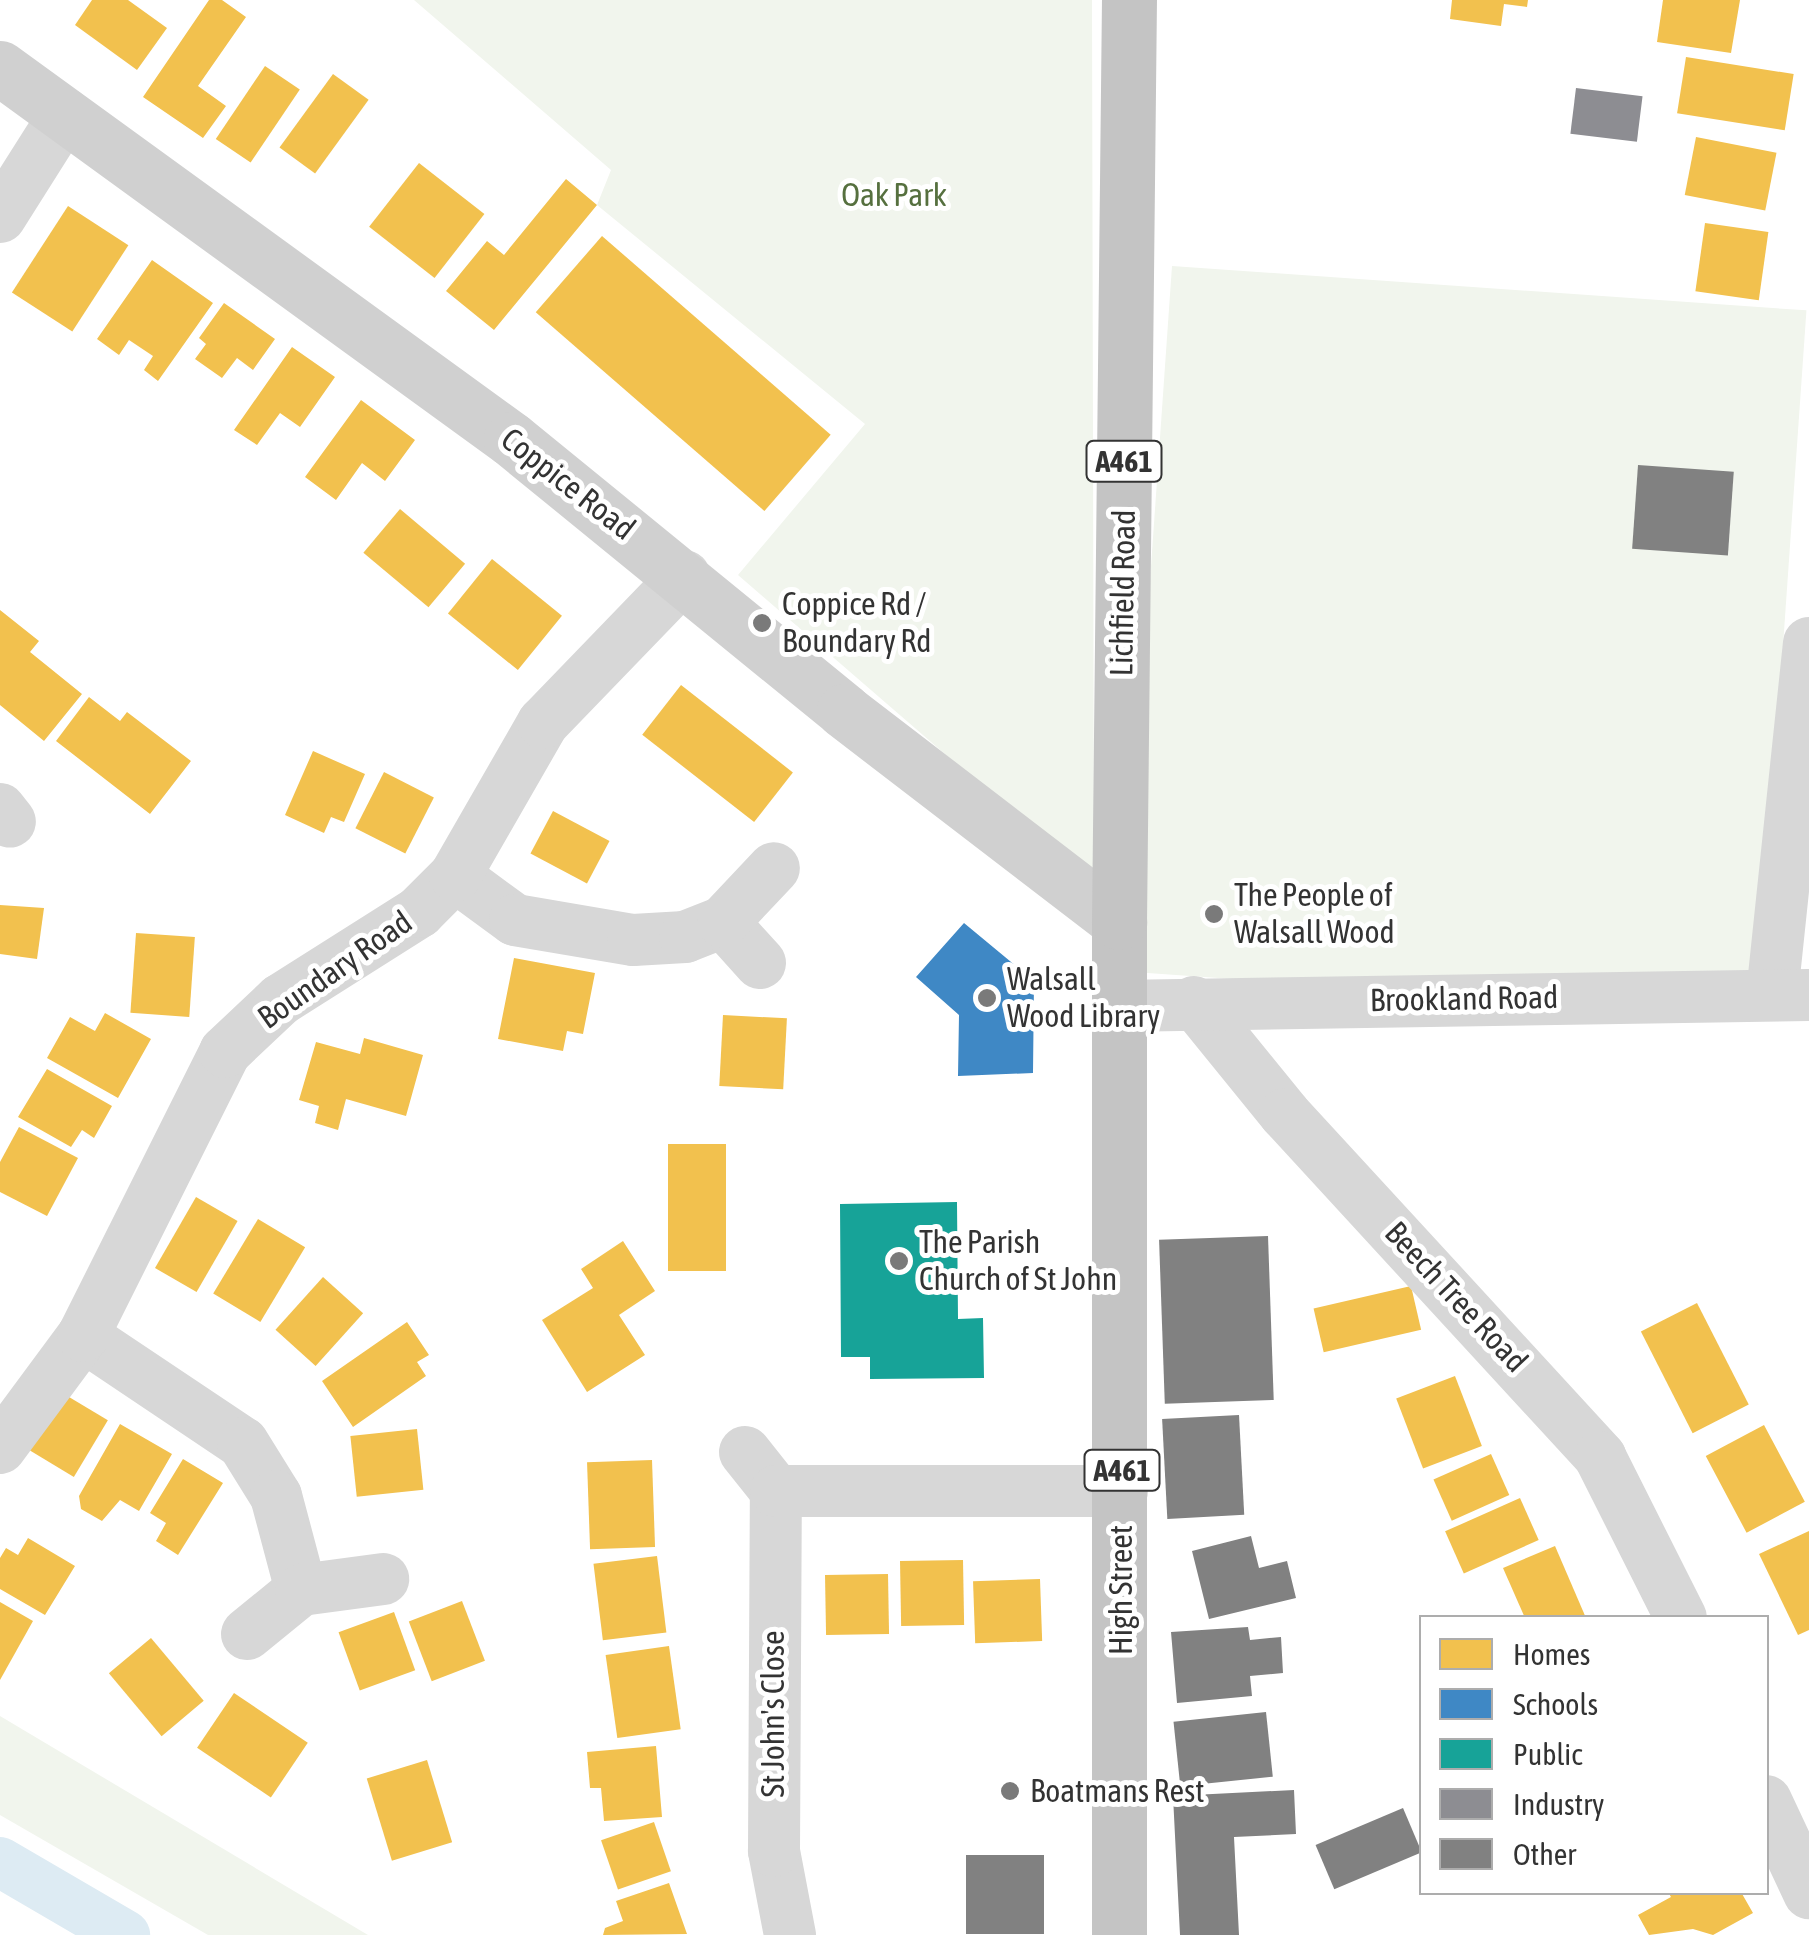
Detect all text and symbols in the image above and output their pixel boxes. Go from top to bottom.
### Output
park label: Oak Park [841,176,947,214]
street label: Coppice Road [494,420,642,548]
road number: A461 [1084,436,1164,486]
street label: Lichfield Road [1102,509,1144,677]
place label: Coppice Rd / Boundary Rd [782,586,931,661]
marker: Coppice Rd / Boundary Rd [751,612,773,634]
place label: The People of Walsall Wood [1234,877,1395,952]
street label: Boundary Road [251,903,419,1037]
marker: The People of Walsall Wood [1203,903,1225,925]
place label: Walsall Wood Library [1007,961,1160,1036]
street label: Brookland Road [1370,978,1558,1020]
marker: Walsall Wood Library [976,987,998,1009]
street label: Beech Tree Road [1377,1214,1535,1380]
place label: The Parish Church of St John [919,1224,1117,1299]
marker: The Parish Church of St John [888,1250,910,1272]
road number: A461 [1082,1445,1162,1495]
street label: High Street [1102,1525,1140,1655]
legend [1419,1615,1769,1895]
street label: St John's Close [754,1630,792,1798]
text: Homes [1513,1637,1590,1671]
text: Schools [1513,1687,1598,1721]
text: Public [1513,1737,1582,1771]
place label: Boatmans Rest [1030,1772,1204,1810]
marker: Boatmans Rest [999,1780,1021,1802]
text: Industry [1513,1787,1604,1821]
text: Other [1513,1837,1576,1871]

